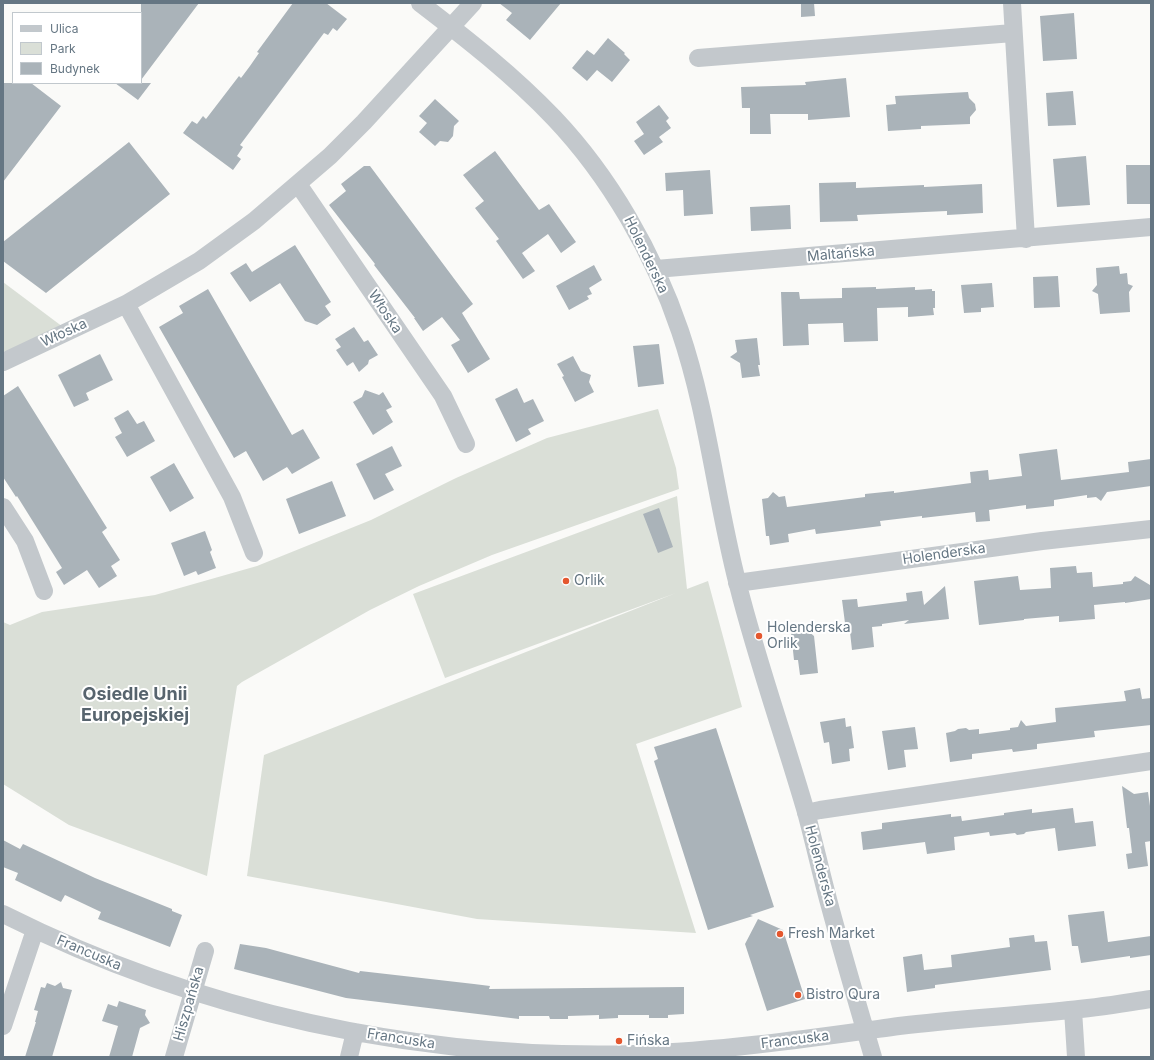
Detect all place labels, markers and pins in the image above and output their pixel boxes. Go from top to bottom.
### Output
place label: Orlik [574,573,605,589]
marker: Orlik [561,576,571,586]
place label: Holenderska Orlik [767,620,851,652]
marker: Holenderska Orlik [754,631,764,641]
place label: Fresh Market [788,926,875,942]
marker: Fresh Market [775,929,785,939]
place label: Bistro Qura [806,987,880,1003]
marker: Bistro Qura [793,990,803,1000]
place label: Fińska [627,1033,670,1049]
marker: Fińska [614,1036,624,1046]

